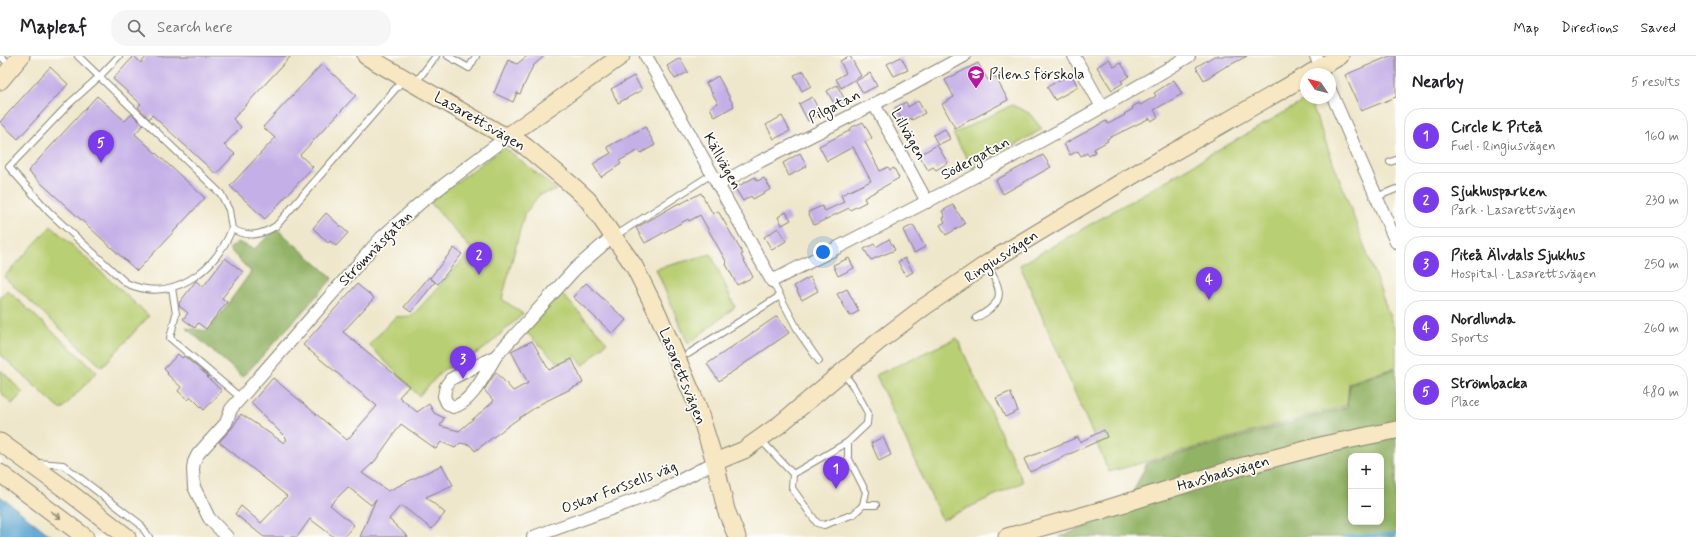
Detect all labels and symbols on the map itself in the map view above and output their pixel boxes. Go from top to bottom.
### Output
school or university icon: Pilens förskola [966,64,986,89]
place label: Pilens förskola [989,65,1085,85]
north arrow [1300,68,1336,104]
street label: Pilgatan [805,85,864,129]
street label: Lasarettsvägen [430,88,529,156]
street label: Lillvägen [886,105,931,164]
pin: 5 [88,130,114,163]
street label: Källvägen [698,130,746,193]
street label: Södergatan [938,132,1014,186]
street label: Strömnäsgatan [335,207,418,291]
street label: Ringiusvägen [961,226,1043,289]
pin: 2 [466,242,492,275]
your location [813,242,833,262]
pin: 4 [1196,267,1222,300]
street label: Lasarettsvägen [654,325,711,428]
pin: 3 [450,346,476,379]
street label: Havsbadsvägen [1175,451,1272,497]
pin: 1 [823,456,849,489]
street label: Oskar Forssells väg [559,457,680,519]
one-way arrow [50,511,61,519]

